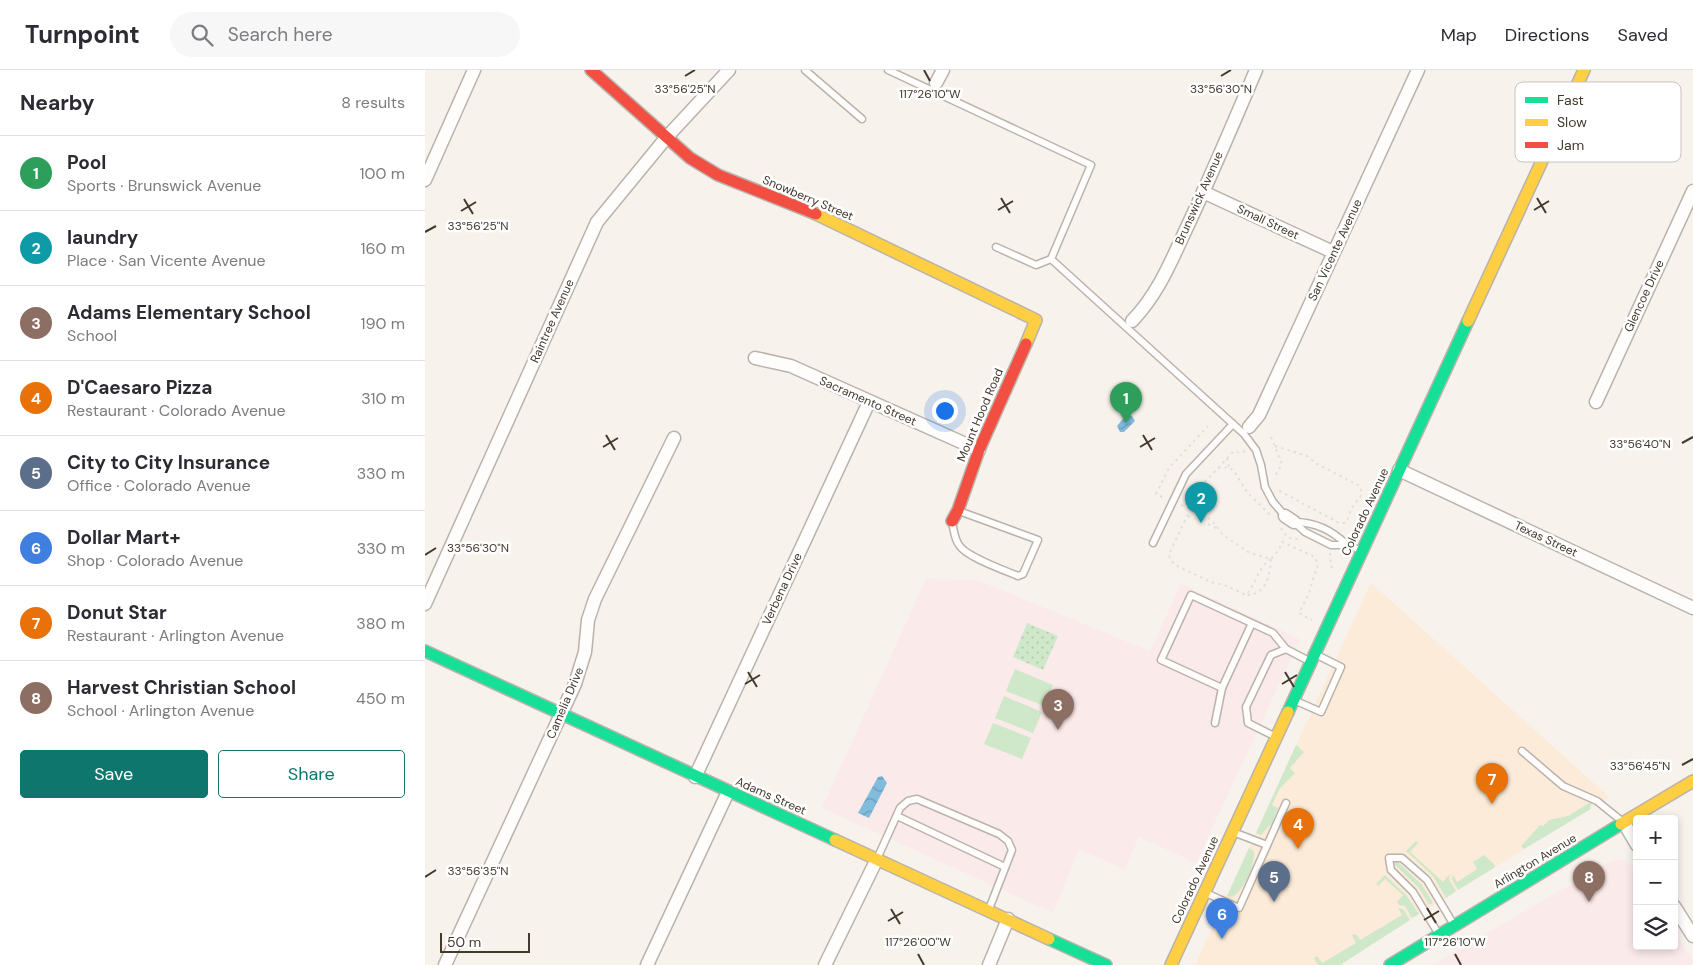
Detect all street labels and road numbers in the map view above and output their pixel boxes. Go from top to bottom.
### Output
street label: Brunswick Avenue [1171,149,1227,247]
street label: Snowberry Street [760,172,856,224]
street label: San Vicente Avenue [1304,196,1366,303]
street label: Small Street [1234,201,1302,243]
street label: Glencoe Drive [1620,257,1668,335]
street label: Raintree Avenue [526,277,578,365]
street label: Mount Hood Road [953,366,1007,464]
street label: Sacramento Street [817,372,919,430]
street label: Colorado Avenue [1338,465,1392,558]
street label: Texas Street [1512,517,1580,561]
street label: Verbena Drive [758,550,806,628]
street label: Camelia Drive [543,665,587,741]
street label: Adams Street [733,773,809,819]
street label: Arlington Avenue [1491,830,1580,892]
street label: Colorado Avenue [1168,833,1222,926]

